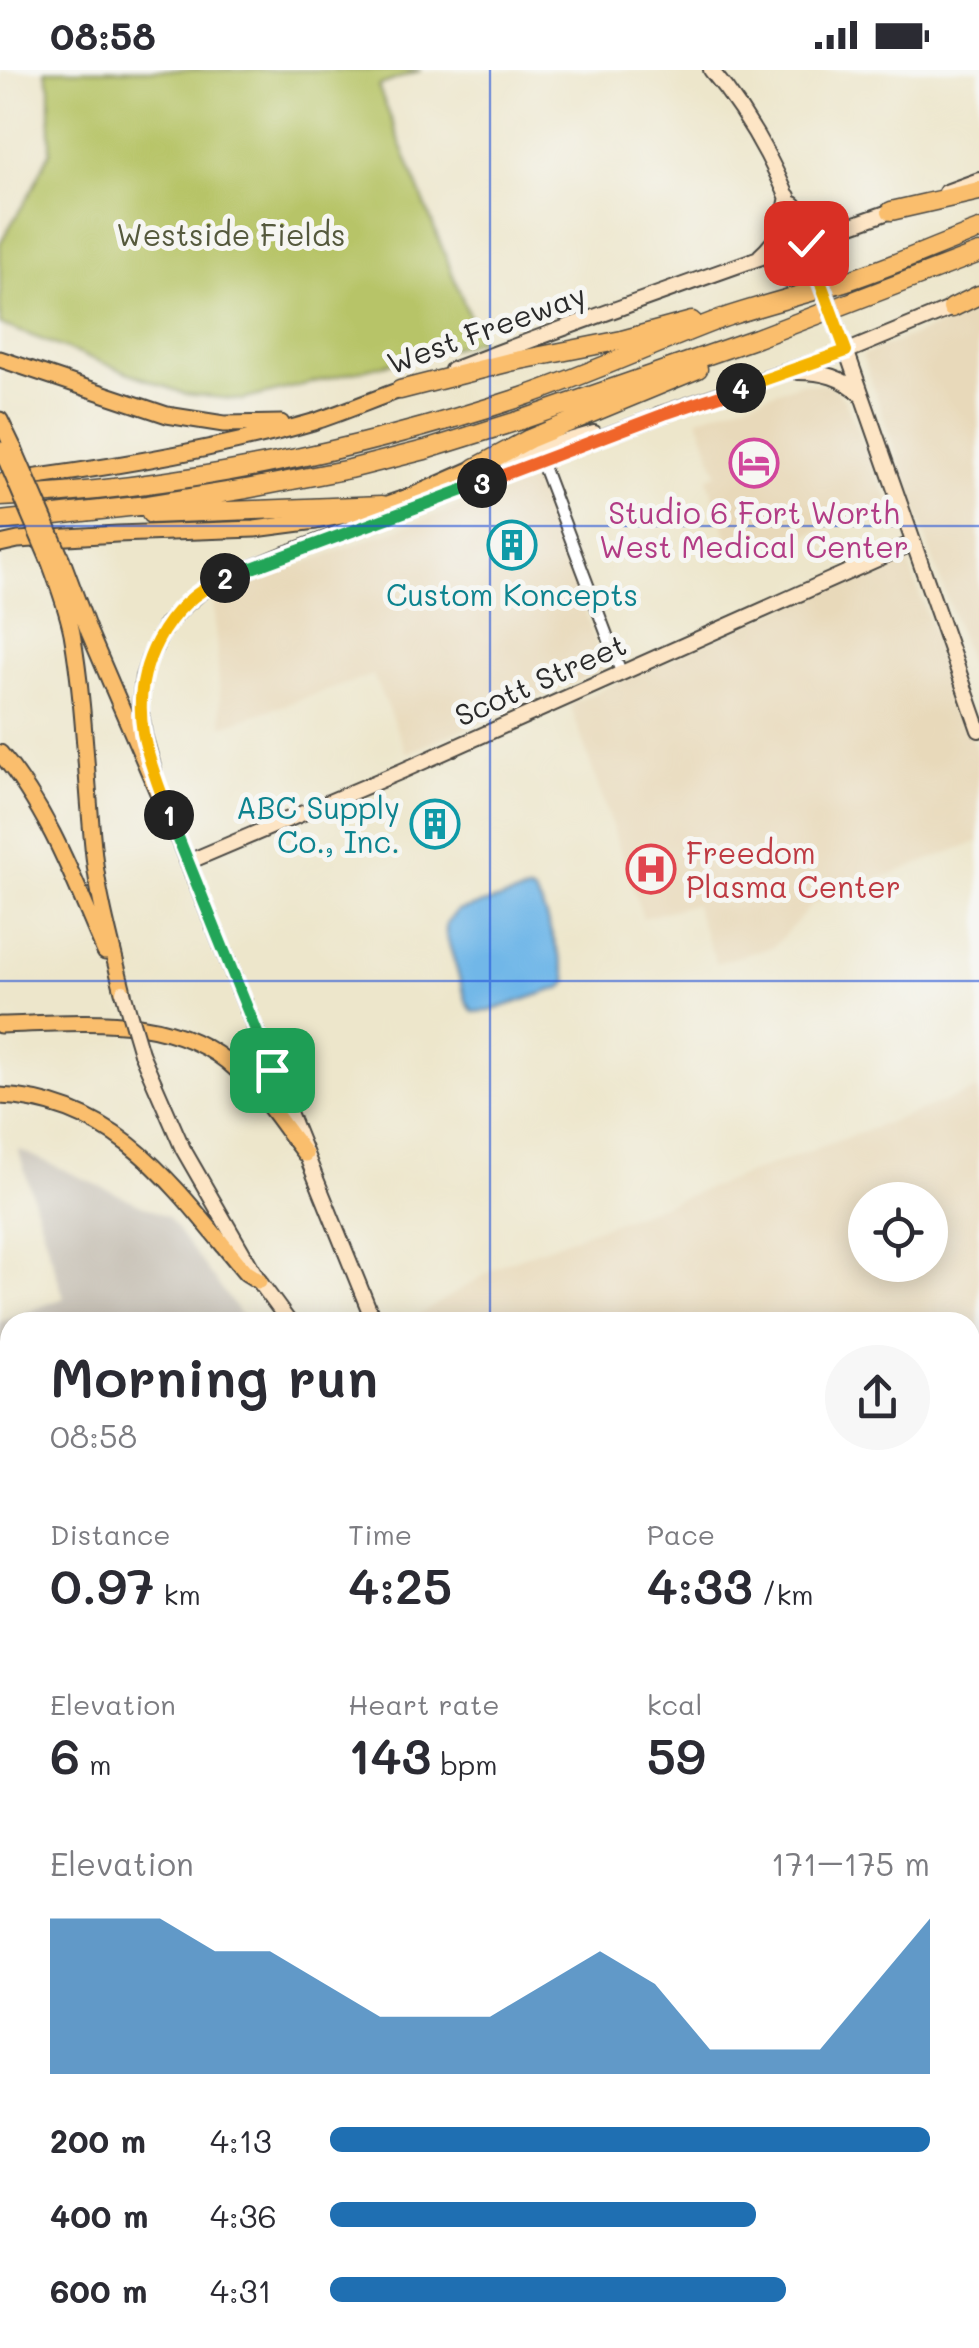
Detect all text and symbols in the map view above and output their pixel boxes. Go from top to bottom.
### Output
text: 08:58 [50,10,156,60]
pin [764,201,849,286]
park label: Westside Fields [116,214,346,254]
icon: check [779,216,834,271]
street label: West Freeway [381,273,591,383]
pin: 4 [716,363,766,413]
text: 4 [732,370,750,406]
hotel icon: Studio 6 Fort Worth West Medical Center [728,437,780,489]
pin: 3 [457,458,507,508]
text: 3 [474,465,490,501]
place label: Studio 6 Fort Worth West Medical Center [599,492,909,566]
building icon: Custom Koncepts [486,519,538,571]
pin: 2 [200,553,250,603]
text: 2 [217,560,233,596]
place label: Custom Koncepts [386,574,638,614]
street label: Scott Street [448,623,632,735]
place label: ABC Supply Co., Inc. [236,787,400,861]
pin: 1 [144,790,194,840]
text: 1 [163,797,175,833]
building icon: ABC Supply Co., Inc. [409,798,461,850]
place label: Freedom Plasma Center [686,832,901,906]
hospital icon: Freedom Plasma Center [625,843,677,895]
pin [230,1028,315,1113]
icon: arrive [245,1043,300,1098]
map controls [848,1182,948,1282]
button: locate [848,1182,948,1282]
text: Morning run [50,1340,378,1412]
button: share [825,1345,930,1450]
text: 08:58 [50,1414,137,1456]
text: Distance [50,1516,171,1552]
text: Time [348,1516,412,1552]
text: Pace [647,1516,715,1552]
text: 0.97 [50,1552,155,1618]
text: 4:25 [348,1552,452,1618]
text: 4:33 [647,1552,753,1618]
text: km [155,1576,201,1612]
text: /km [753,1576,814,1612]
text: Elevation [50,1686,176,1722]
text: Heart rate [348,1686,500,1722]
text: kcal [647,1686,702,1722]
text: 6 [50,1722,80,1788]
text: 143 [348,1722,431,1788]
text: 59 [647,1722,706,1788]
text: m [80,1746,112,1782]
text: bpm [431,1746,498,1782]
text: Elevation [50,1842,194,1884]
text: 171–175 m [771,1842,930,1884]
text: 200 m [50,2119,146,2161]
text: 4:13 [210,2119,272,2161]
text: 400 m [50,2194,148,2236]
text: 4:36 [210,2194,277,2236]
text: 600 m [50,2269,147,2311]
text: 4:31 [210,2269,272,2311]

